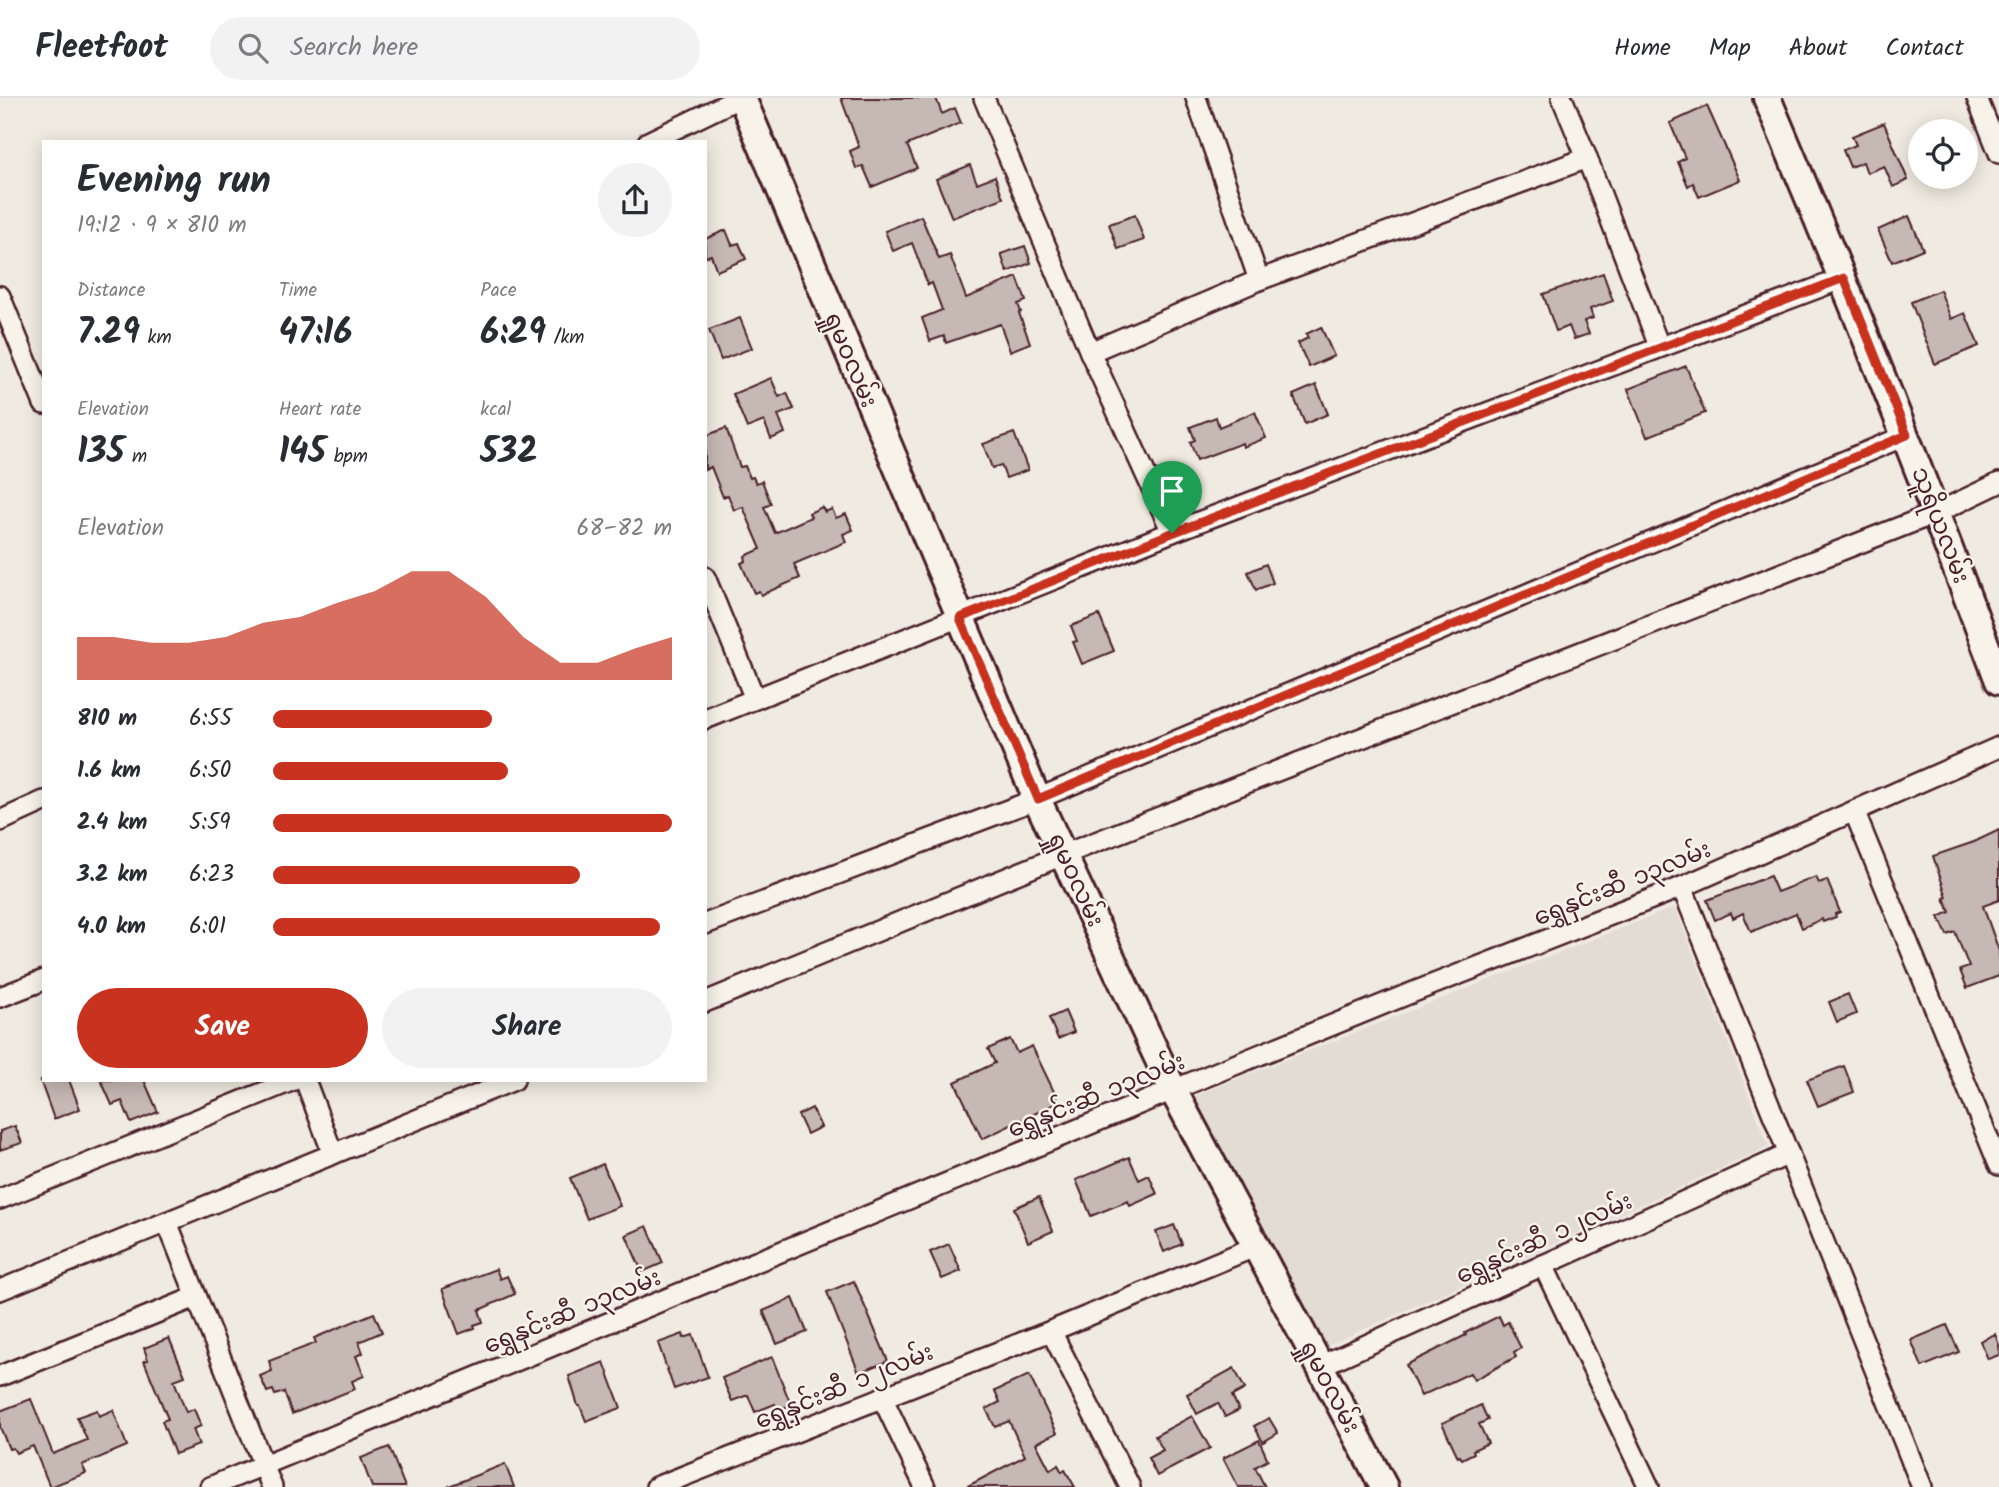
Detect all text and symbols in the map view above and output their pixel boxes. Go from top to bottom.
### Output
search box [210,17,700,80]
text: Fleetfoot [35,22,168,75]
text: Search here [290,27,418,69]
icon: search [234,29,272,67]
text: Home [1614,29,1671,68]
text: Map [1709,29,1751,68]
text: About [1789,29,1847,68]
text: Contact [1885,29,1964,68]
map controls [1908,119,1978,189]
button: locate [1908,119,1978,189]
text: Evening run [77,152,271,212]
button: share [598,163,672,237]
text: 19:12 · 9 × 810 m [77,208,247,244]
text: Distance [77,276,145,306]
text: Time [279,276,317,306]
text: Pace [480,276,517,306]
street label: ရှုမဝလမ်း [812,305,888,414]
text: 7.29 [77,306,140,362]
text: 47:16 [279,306,352,362]
text: 6:29 [480,306,546,362]
text: km [140,323,172,353]
text: /km [546,323,584,353]
text: Elevation [77,395,149,425]
text: Heart rate [279,395,361,425]
text: kcal [480,395,511,425]
text: 135 [77,425,124,481]
text: 145 [279,425,326,481]
text: 532 [480,425,538,481]
text: m [124,442,147,472]
text: bpm [326,442,368,472]
pin [1142,461,1202,533]
street label: သူရိယလမ်း [1900,462,1980,590]
icon: arrive [1153,472,1191,510]
text: Elevation [77,511,164,547]
text: 68–82 m [577,511,672,547]
text: 810 m [77,701,137,737]
text: 6:55 [189,701,232,737]
text: 1.6 km [77,753,141,789]
text: 6:50 [189,753,231,789]
text: 2.4 km [77,805,147,841]
text: 5:59 [189,805,231,841]
street label: ရှုမဝလမ်း [1035,825,1114,934]
street label: ရွှေနှင်းဆီ ၁၃လမ်း [1528,831,1717,938]
text: 3.2 km [77,857,147,893]
text: 6:23 [189,857,234,893]
text: 4.0 km [77,909,146,945]
text: 6:01 [189,909,226,945]
button: Save [77,988,368,1068]
button: Share [382,988,672,1068]
street label: ရွှေနှင်းဆီ ၁၃လမ်း [1002,1043,1191,1150]
street label: ရွှေနှင်းဆီ ၁၂လမ်း [1450,1183,1639,1296]
street label: ရွှေနှင်းဆီ ၁၃လမ်း [478,1259,667,1366]
street label: ရှုမဝလမ်း [1288,1332,1370,1441]
street label: ရွှေနှင်းဆီ ၁၂လမ်း [749,1334,940,1441]

